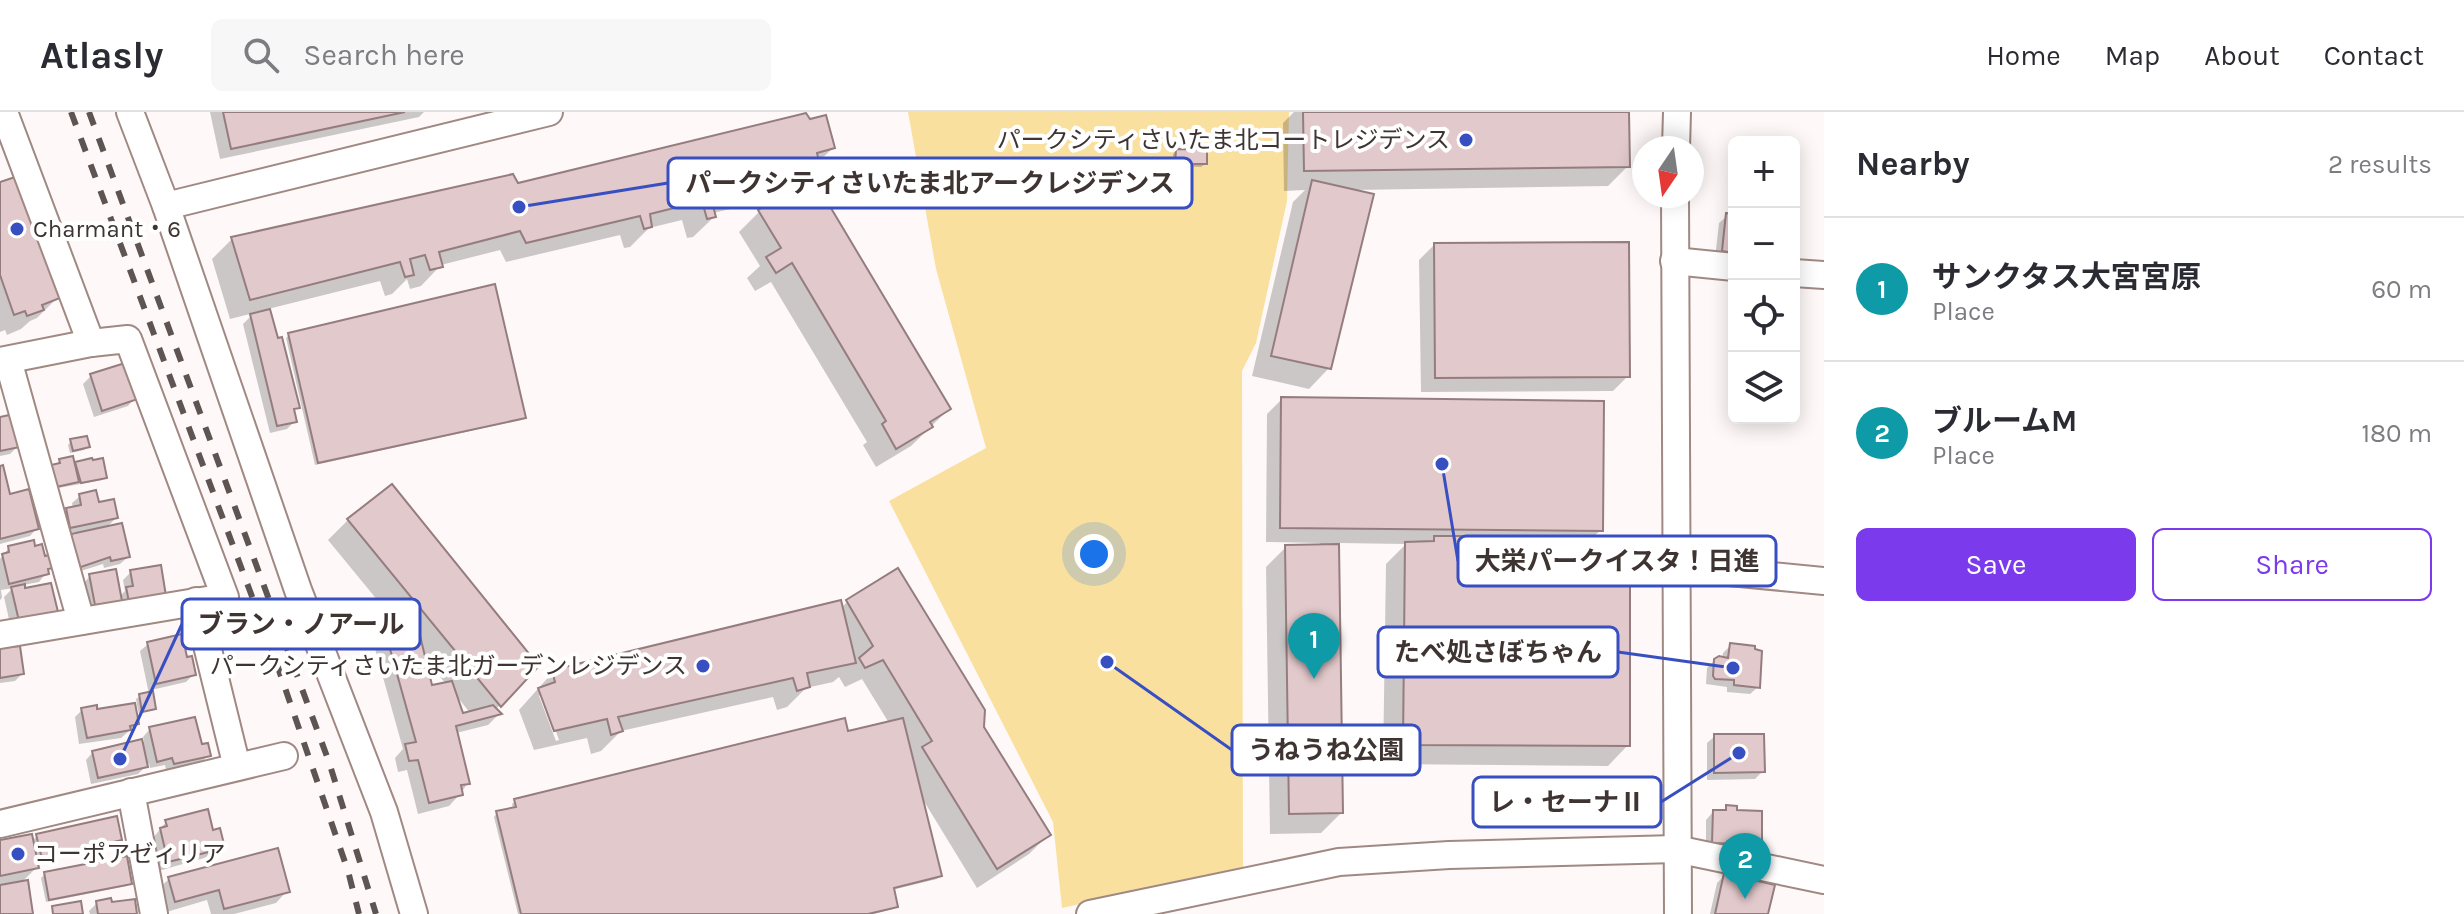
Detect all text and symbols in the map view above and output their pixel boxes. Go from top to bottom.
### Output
search box [211,19,771,91]
text: Atlasly [40,33,163,78]
icon: search [239,33,283,77]
text: Search here [303,37,465,73]
text: Home [1986,39,2061,72]
text: Map [2105,39,2160,72]
text: About [2204,39,2280,72]
text: Contact [2324,39,2424,72]
place label: パークシティさいたま北コートレジデンス [997,126,1450,154]
marker: パークシティさいたま北コートレジデンス [1457,131,1475,149]
north arrow [1632,136,1704,208]
map controls [1728,136,1800,424]
button: + [1728,136,1800,208]
text: Nearby [1856,144,1970,184]
text: 2 results [2328,149,2432,180]
callout: パークシティさいたま北アークレジデンス [668,158,1192,208]
text: パークシティさいたま北アークレジデンス [685,168,1175,199]
button: − [1728,208,1800,280]
place label: Charmant・6 [33,215,181,243]
marker: Charmant・6 [8,220,26,238]
text: サンクタス大宮宮原 [1932,259,2201,295]
text: 1 [1877,274,1887,305]
text: 60 m [2371,274,2432,305]
button: locate [1728,280,1800,352]
text: Place [1932,296,1995,327]
button: layers [1728,352,1800,424]
text: ブルームM [1932,403,2077,439]
text: 2 [1874,418,1890,449]
text: 180 m [2362,418,2432,449]
text: Place [1932,440,1995,471]
button: Save [1856,528,2136,601]
button: Share [2152,528,2432,601]
your location [1074,534,1114,574]
callout: 大栄パークイスタ！日進 [1458,536,1776,586]
text: 大栄パークイスタ！日進 [1474,546,1760,577]
callout: ブラン・ノアール [182,599,420,649]
text: ブラン・ノアール [198,609,404,640]
pin: 1 [1288,613,1340,679]
callout: たべ処さぼちゃん [1378,627,1618,677]
text: たべ処さぼちゃん [1394,637,1602,668]
place label: パークシティさいたま北ガーデンレジデンス [210,652,687,680]
marker: パークシティさいたま北ガーデンレジデンス [694,657,712,675]
callout: うねうね公園 [1232,725,1420,775]
text: うねうね公園 [1248,735,1404,766]
callout: レ・セーナⅡ [1473,777,1661,827]
text: レ・セーナⅡ [1489,787,1645,818]
pin: 2 [1719,833,1771,899]
place label: コーポアゼィリア [34,840,226,868]
marker: コーポアゼィリア [9,845,27,863]

